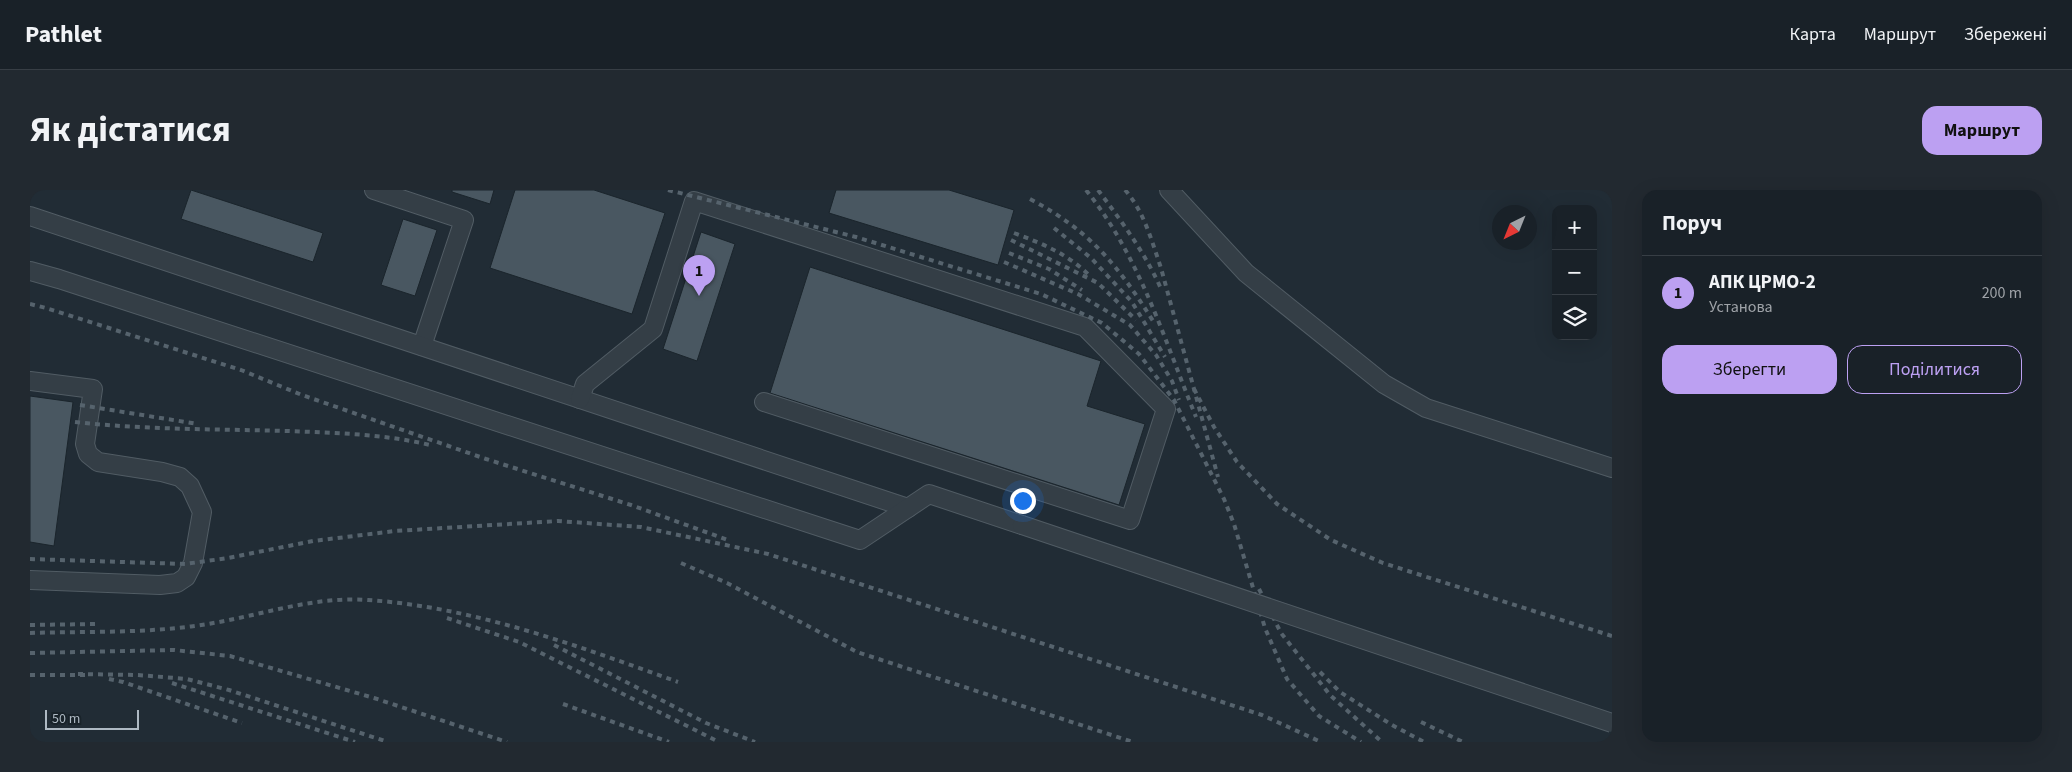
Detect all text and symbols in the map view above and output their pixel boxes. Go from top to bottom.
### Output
text: Pathlet [25,17,102,52]
text: Карта [1790,22,1836,47]
text: Маршрут [1864,22,1936,47]
text: Збережені [1964,22,2047,47]
text: Як дістатися [30,105,231,155]
button: Маршрут [1922,106,2042,155]
north arrow [1492,205,1537,250]
map controls [1552,205,1597,340]
button: + [1552,205,1597,250]
text: Поруч [1662,208,1722,238]
button: − [1552,250,1597,295]
pin: 1 [683,255,715,296]
text: АПК ЦРМО-2 [1709,269,1816,296]
text: 1 [1674,282,1682,304]
text: 200 m [1982,282,2022,304]
button: layers [1552,295,1597,340]
text: Установа [1709,296,1773,318]
button: Зберегти [1662,345,1837,394]
button: Поділитися [1847,345,2022,394]
your location [1010,488,1036,514]
scale bar [45,707,139,730]
text: 50 m [52,709,80,729]

